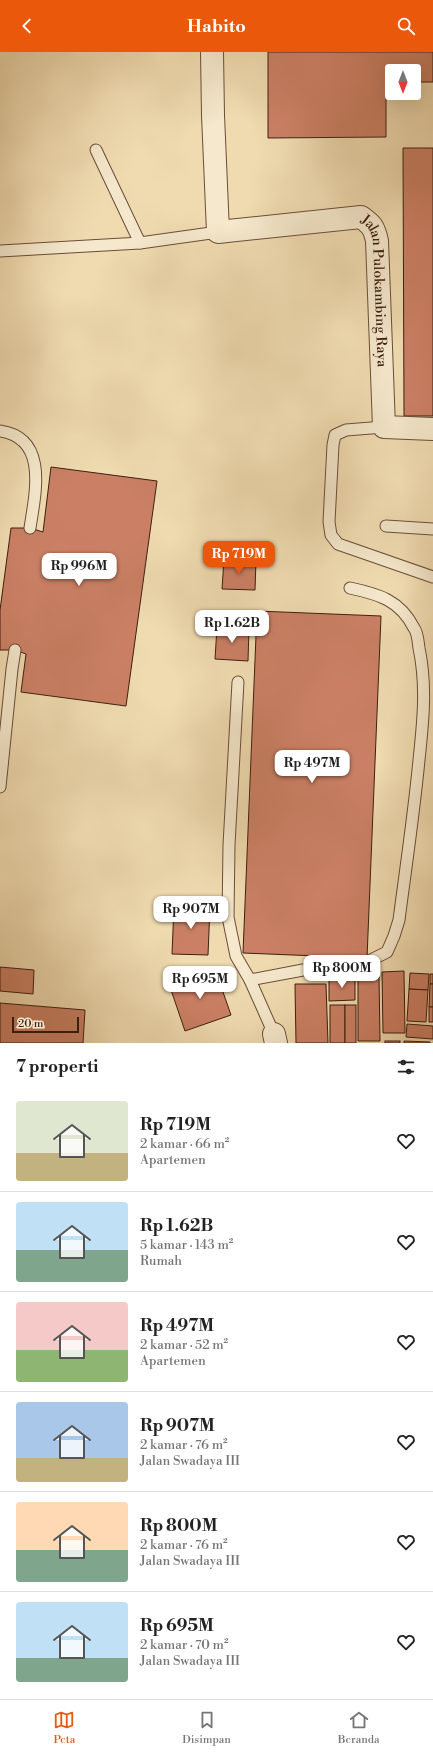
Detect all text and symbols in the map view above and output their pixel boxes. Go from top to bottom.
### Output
icon: back [16,15,38,37]
text: Habito [187,15,246,38]
icon: search [395,15,417,37]
north arrow [385,64,421,100]
map controls [385,64,421,100]
street label: Jalan Pulokambing Raya [356,210,391,368]
pin: Rp 719M [202,541,276,575]
text: Rp 719M [212,546,266,562]
pin: Rp 996M [42,553,116,587]
text: Rp 996M [51,558,107,574]
pin: Rp 1.62B [191,610,273,644]
text: Rp 1.62B [204,615,260,631]
pin: Rp 497M [275,750,349,784]
text: Rp 497M [284,755,340,771]
pin: Rp 907M [154,896,228,930]
text: Rp 907M [162,901,220,917]
pin: Rp 800M [305,955,379,989]
text: Rp 800M [312,960,372,976]
pin: Rp 695M [163,966,237,1000]
text: Rp 695M [172,971,228,987]
scale bar [12,1015,79,1034]
text: 20 m [18,1017,43,1031]
text: 7 properti [16,1056,98,1078]
icon: filters [395,1056,417,1078]
text: Rp 719M [140,1114,211,1136]
icon: home [48,1117,96,1165]
icon: heart [395,1130,417,1152]
text: 2 kamar · 66 m² [140,1136,229,1152]
text: Apartemen [140,1152,206,1168]
text: Rp 1.62B [140,1215,213,1237]
icon: home [48,1218,96,1266]
icon: heart [395,1231,417,1253]
text: 5 kamar · 143 m² [140,1237,233,1253]
text: Rumah [140,1253,182,1269]
text: Rp 497M [140,1315,214,1337]
icon: home [48,1318,96,1366]
icon: heart [395,1331,417,1353]
text: 2 kamar · 52 m² [140,1337,228,1353]
text: Apartemen [140,1353,206,1369]
text: Rp 907M [140,1415,215,1437]
icon: home [48,1418,96,1466]
icon: heart [395,1431,417,1453]
text: 2 kamar · 76 m² [140,1437,228,1453]
text: Jalan Swadaya III [140,1453,240,1469]
text: Rp 800M [140,1515,217,1537]
icon: home [48,1518,96,1566]
icon: heart [395,1531,417,1553]
text: 2 kamar · 76 m² [140,1537,228,1553]
text: Jalan Swadaya III [140,1553,240,1569]
text: Rp 695M [140,1615,214,1637]
icon: home [48,1618,96,1666]
icon: heart [395,1631,417,1653]
text: 2 kamar · 70 m² [140,1637,228,1653]
text: Jalan Swadaya III [140,1653,240,1669]
tab: Peta [53,1709,75,1747]
tab: Disimpan [182,1709,231,1747]
tab: Beranda [338,1709,380,1747]

